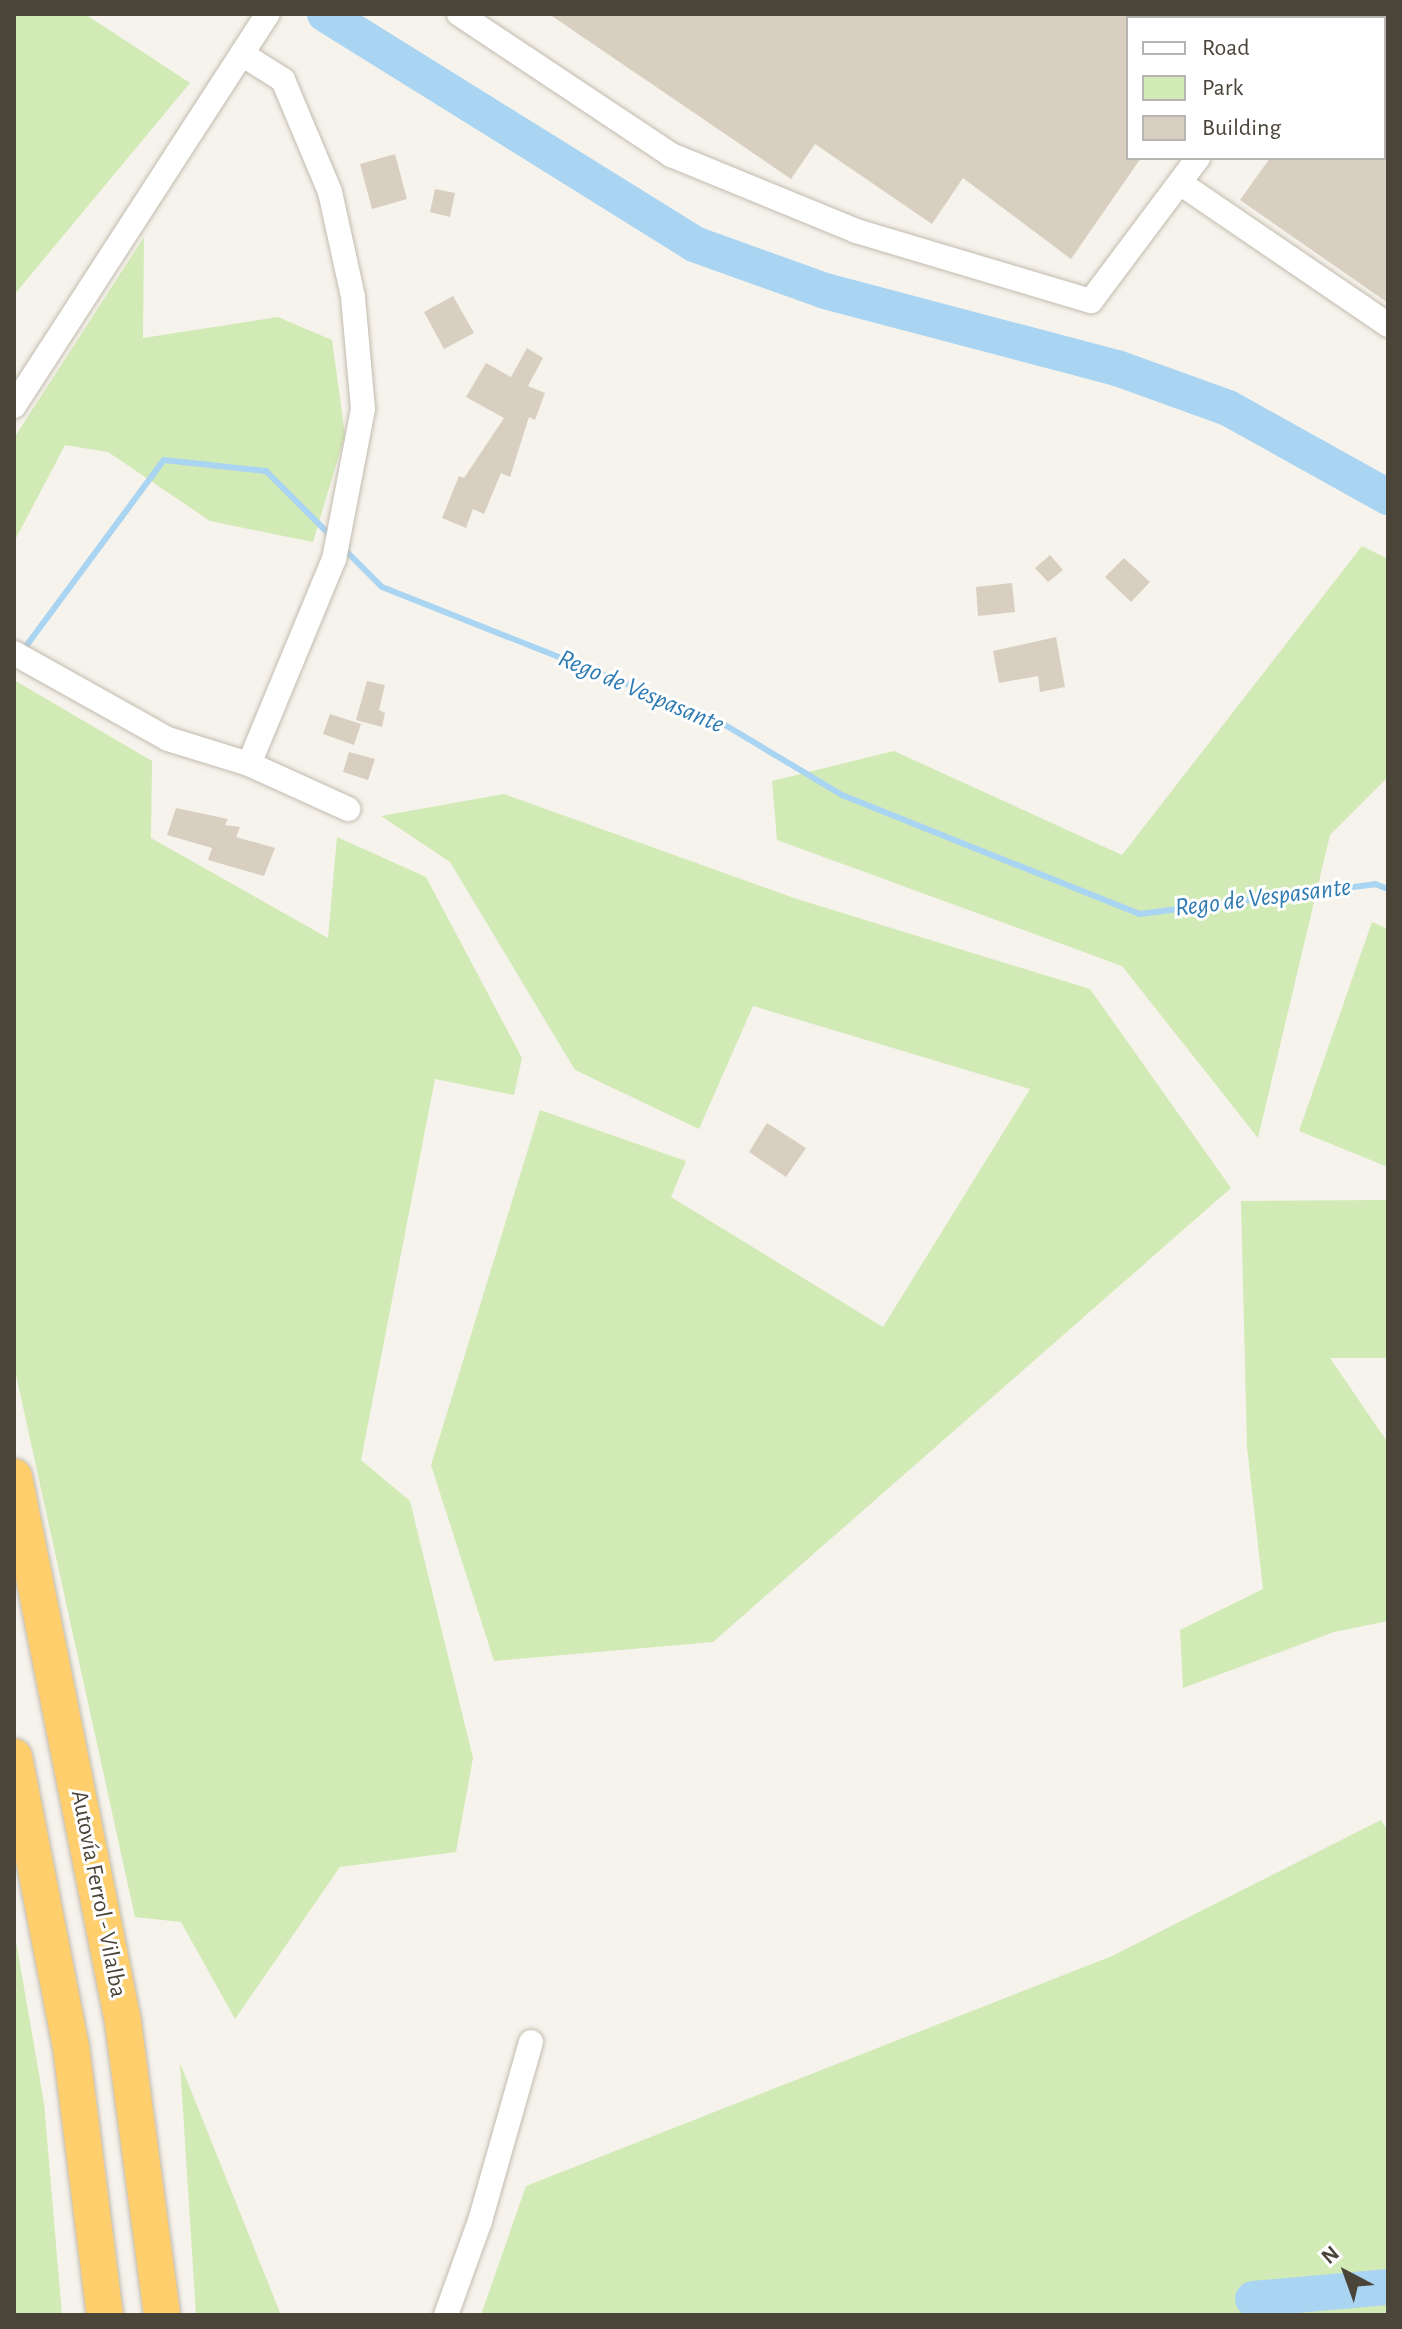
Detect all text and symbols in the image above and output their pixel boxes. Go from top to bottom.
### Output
legend [1126,16,1386,160]
text: Road [1202,36,1250,60]
text: Park [1202,76,1243,100]
text: Building [1202,116,1281,140]
water label: Rego de Vespasante [553,643,729,741]
water label: Rego de Vespasante [1173,872,1353,924]
street label: Autovía Ferrol - Vilalba [64,1788,132,2000]
north arrow [1306,2233,1386,2313]
text: N [1317,2242,1343,2268]

